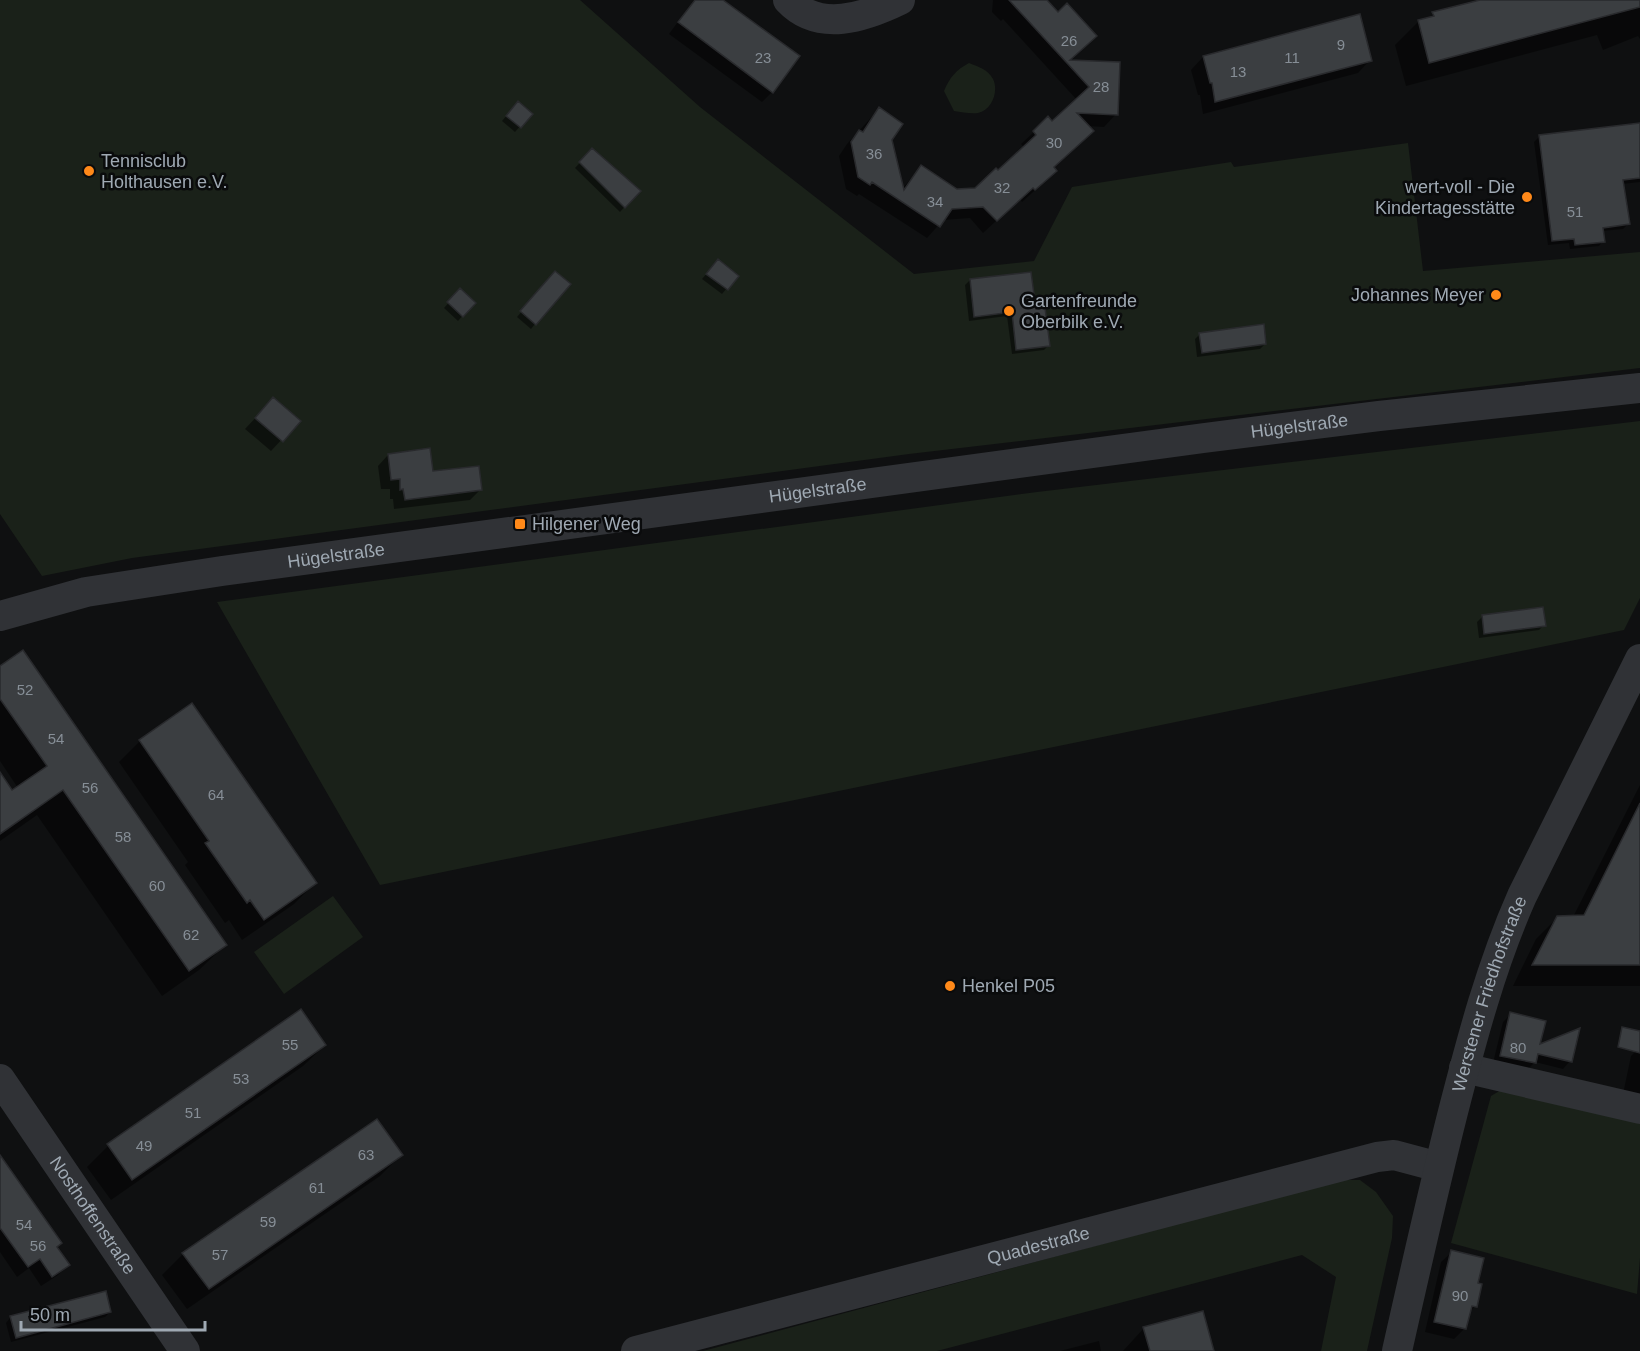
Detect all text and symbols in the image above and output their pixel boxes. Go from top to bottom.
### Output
house number: 26 [1061,32,1077,49]
house number: 9 [1337,36,1345,53]
house number: 23 [755,49,771,66]
house number: 11 [1284,49,1300,66]
house number: 13 [1230,63,1246,80]
house number: 28 [1093,78,1109,95]
house number: 30 [1046,134,1062,151]
house number: 36 [866,145,882,162]
place label: Tennisclub Holthausen e.V. [101,151,227,192]
marker: Tennisclub Holthausen e.V. [82,164,96,178]
place label: wert-voll - Die Kindertagesstätte [1375,177,1515,218]
house number: 32 [994,179,1010,196]
marker: wert-voll - Die Kindertagesstätte [1520,190,1534,204]
house number: 34 [927,193,943,210]
house number: 51 [1567,203,1583,220]
place label: Johannes Meyer [1351,285,1484,305]
marker: Johannes Meyer [1489,288,1503,302]
place label: Gartenfreunde Oberbilk e.V. [1021,291,1137,332]
marker: Gartenfreunde Oberbilk e.V. [1002,304,1016,318]
street label: Hügelstraße [1249,410,1349,442]
street label: Hügelstraße [768,474,868,507]
place label: Hilgener Weg [532,514,641,534]
marker: Hilgener Weg [513,517,527,531]
street label: Hügelstraße [286,539,386,572]
house number: 52 [17,681,33,698]
house number: 54 [48,730,64,747]
house number: 56 [82,779,98,796]
house number: 64 [208,786,224,803]
house number: 58 [115,828,131,845]
house number: 60 [149,877,165,894]
street label: Werstener Friedhofstraße [1449,893,1531,1094]
house number: 62 [183,926,199,943]
place label: Henkel P05 [962,976,1055,996]
marker: Henkel P05 [943,979,957,993]
house number: 55 [282,1036,298,1053]
house number: 80 [1510,1039,1526,1056]
house number: 53 [233,1070,249,1087]
house number: 51 [185,1104,201,1121]
house number: 49 [136,1137,152,1154]
house number: 63 [358,1146,374,1163]
street label: Nosthoffenstraße [46,1153,140,1278]
house number: 61 [309,1179,325,1196]
house number: 59 [260,1213,276,1230]
house number: 54 [16,1216,32,1233]
street label: Quadestraße [985,1223,1092,1269]
house number: 56 [30,1237,46,1254]
house number: 57 [212,1246,228,1263]
house number: 90 [1452,1287,1468,1304]
scale bar [21,1294,206,1332]
text: 50 m [30,1305,70,1325]

